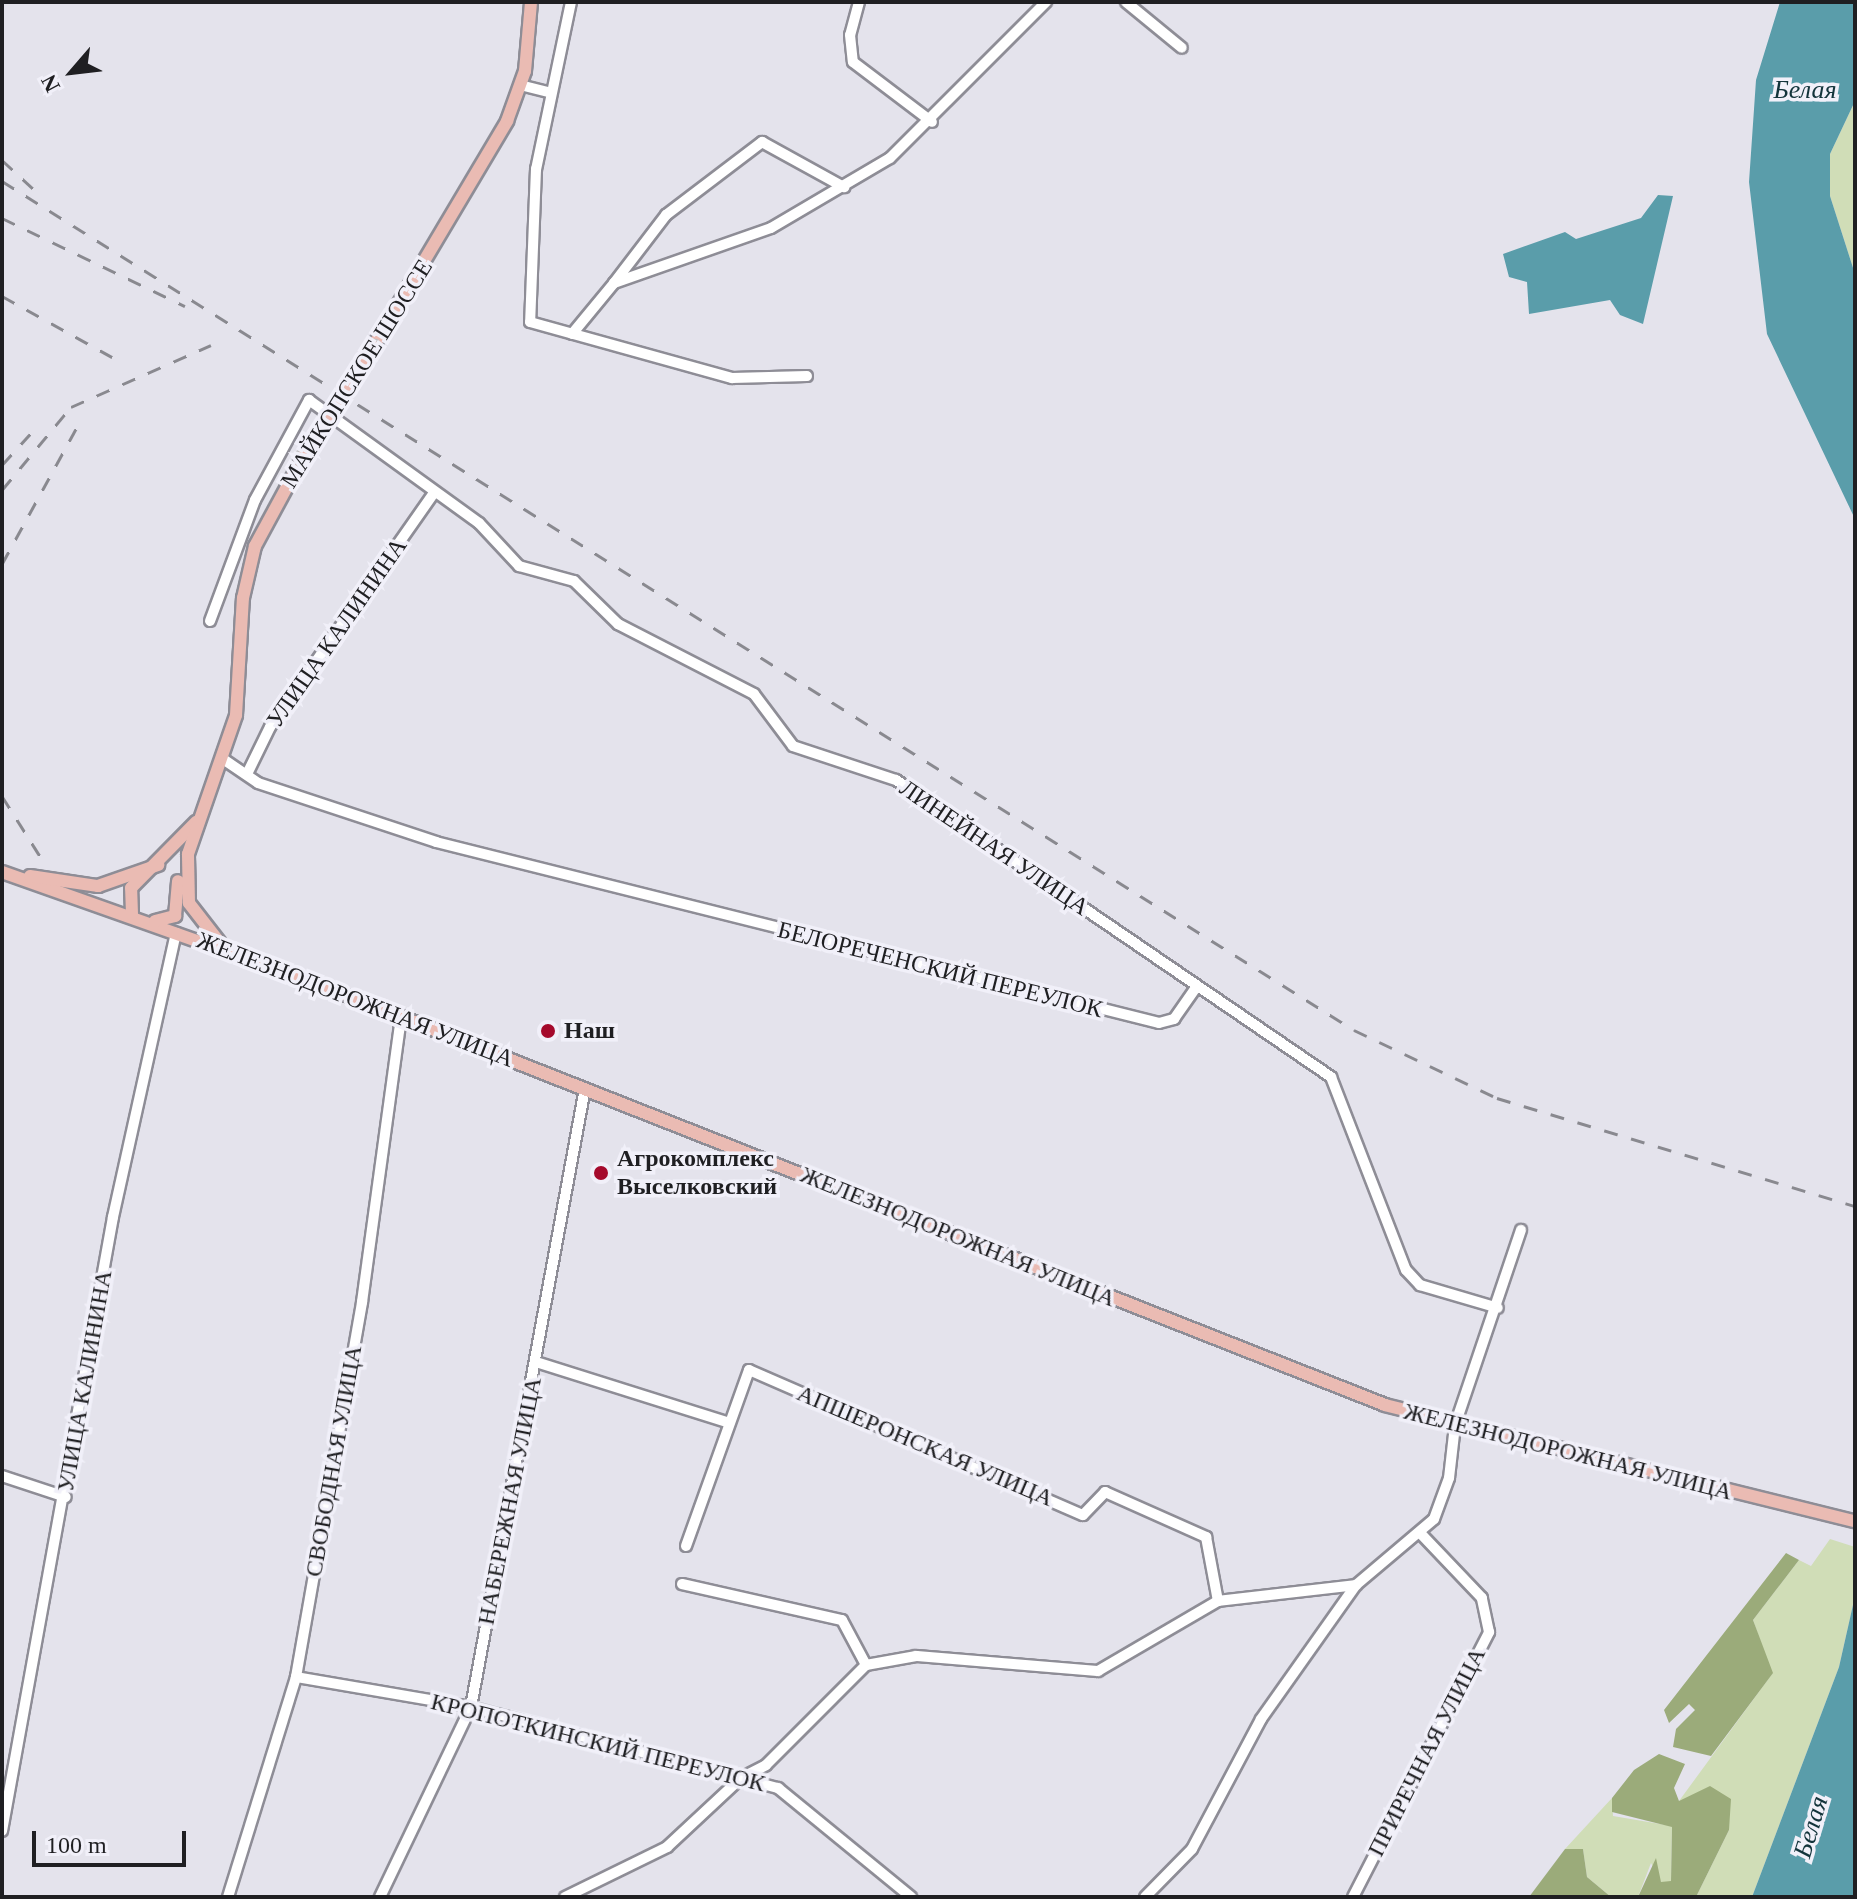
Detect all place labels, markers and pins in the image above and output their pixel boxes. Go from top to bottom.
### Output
place label: Наш [564,1017,615,1045]
marker: Наш [539,1022,557,1040]
place label: Агрокомплекс Выселковский [617,1145,777,1201]
marker: Агрокомплекс Выселковский [592,1164,610,1182]

